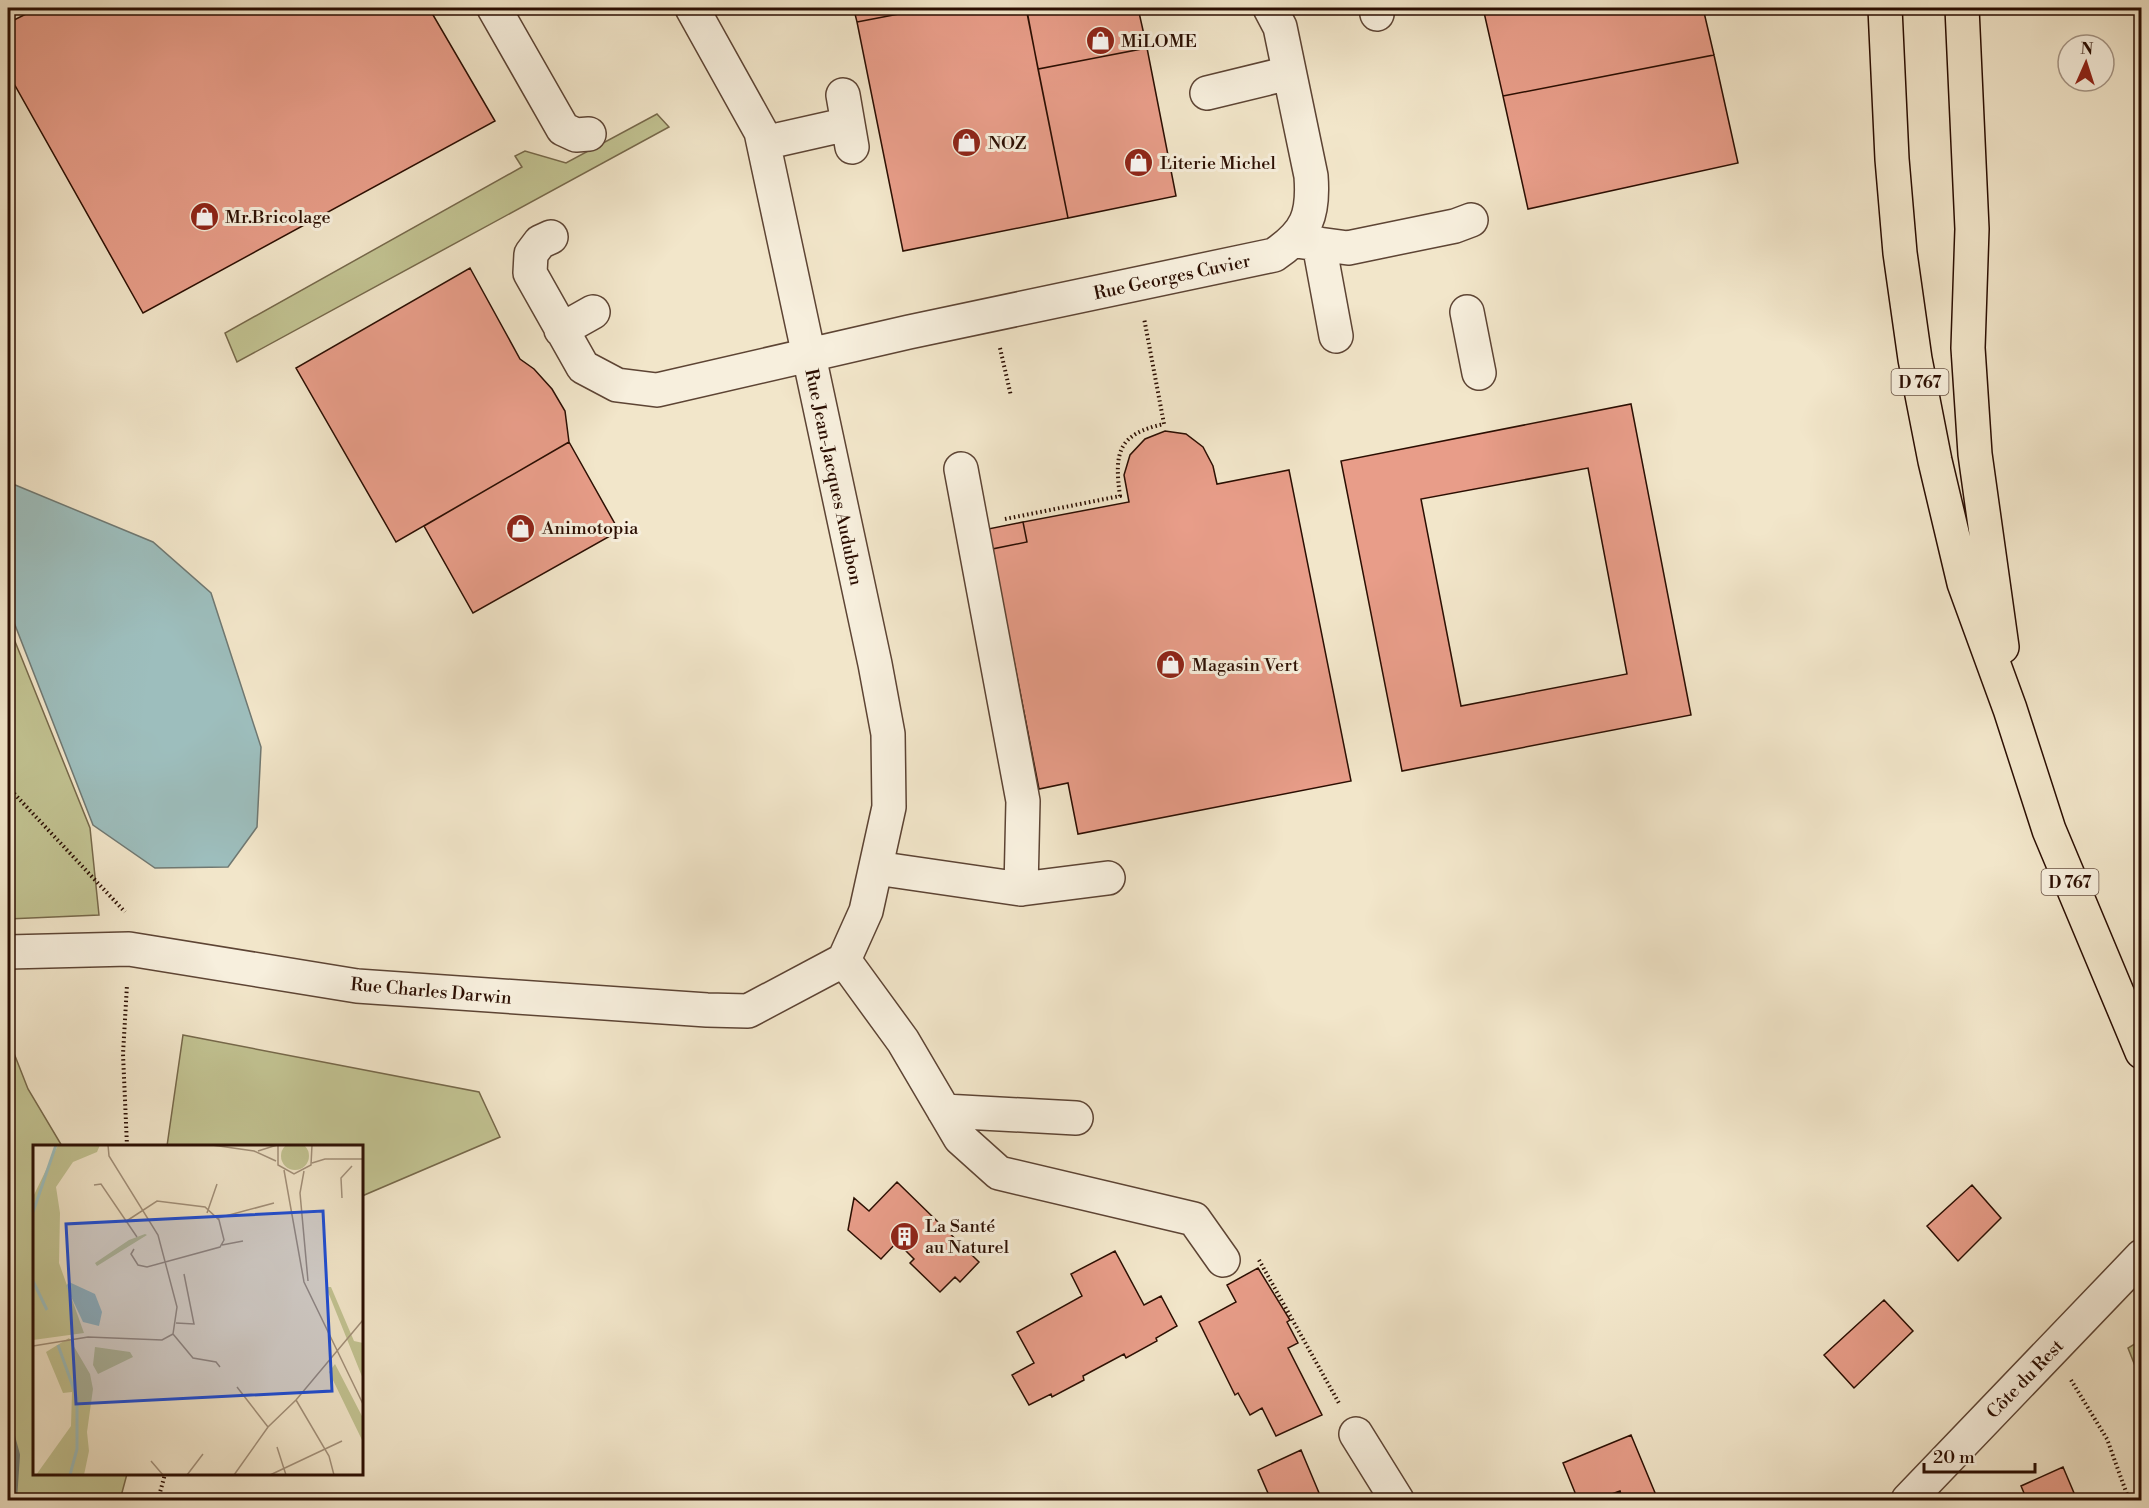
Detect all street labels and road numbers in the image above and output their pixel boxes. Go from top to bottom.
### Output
street label: Rue Georges Cuvier [1092,250,1253,305]
street label: Rue Jean-Jacques Audubon [799,367,868,588]
road number: D 767 [1892,369,1948,395]
road number: D 767 [2042,869,2098,895]
street label: Rue Charles Darwin [349,973,513,1010]
street label: Côte du Rest [1982,1334,2069,1424]

